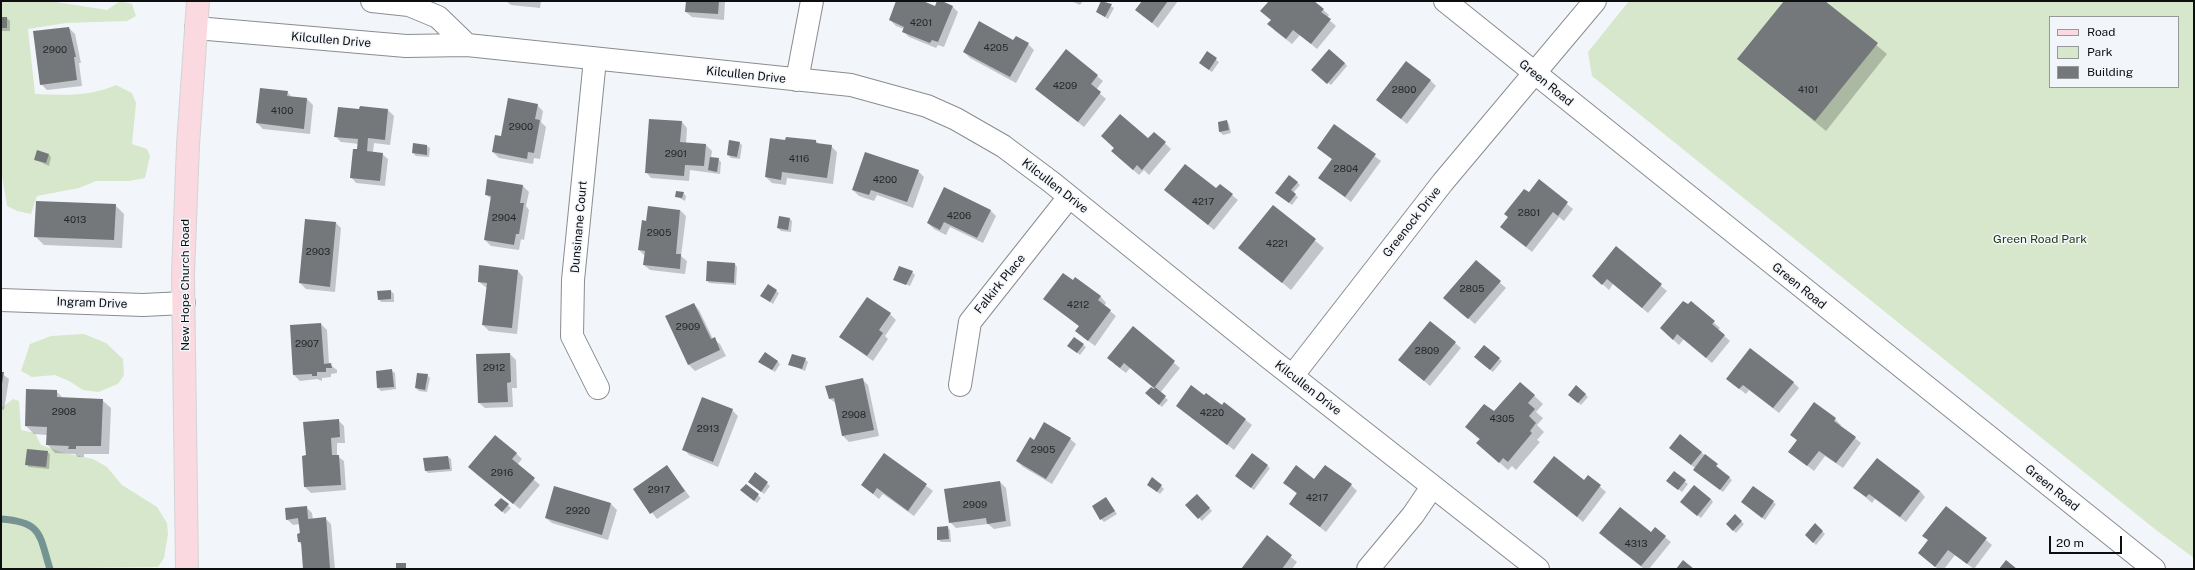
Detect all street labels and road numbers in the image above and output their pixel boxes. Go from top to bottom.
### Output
street label: Kilcullen Drive [290,29,372,51]
street label: Green Road [1516,57,1576,109]
street label: Kilcullen Drive [705,64,787,86]
street label: Kilcullen Drive [1019,156,1091,216]
street label: Dunsinane Court [568,180,590,274]
street label: Greenock Drive [1380,184,1444,260]
street label: New Hope Church Road [178,219,192,351]
street label: Falkirk Place [972,251,1028,317]
street label: Green Road [1769,260,1829,312]
street label: Ingram Drive [56,295,128,311]
street label: Kilcullen Drive [1272,358,1344,418]
street label: Green Road [2022,462,2082,514]

